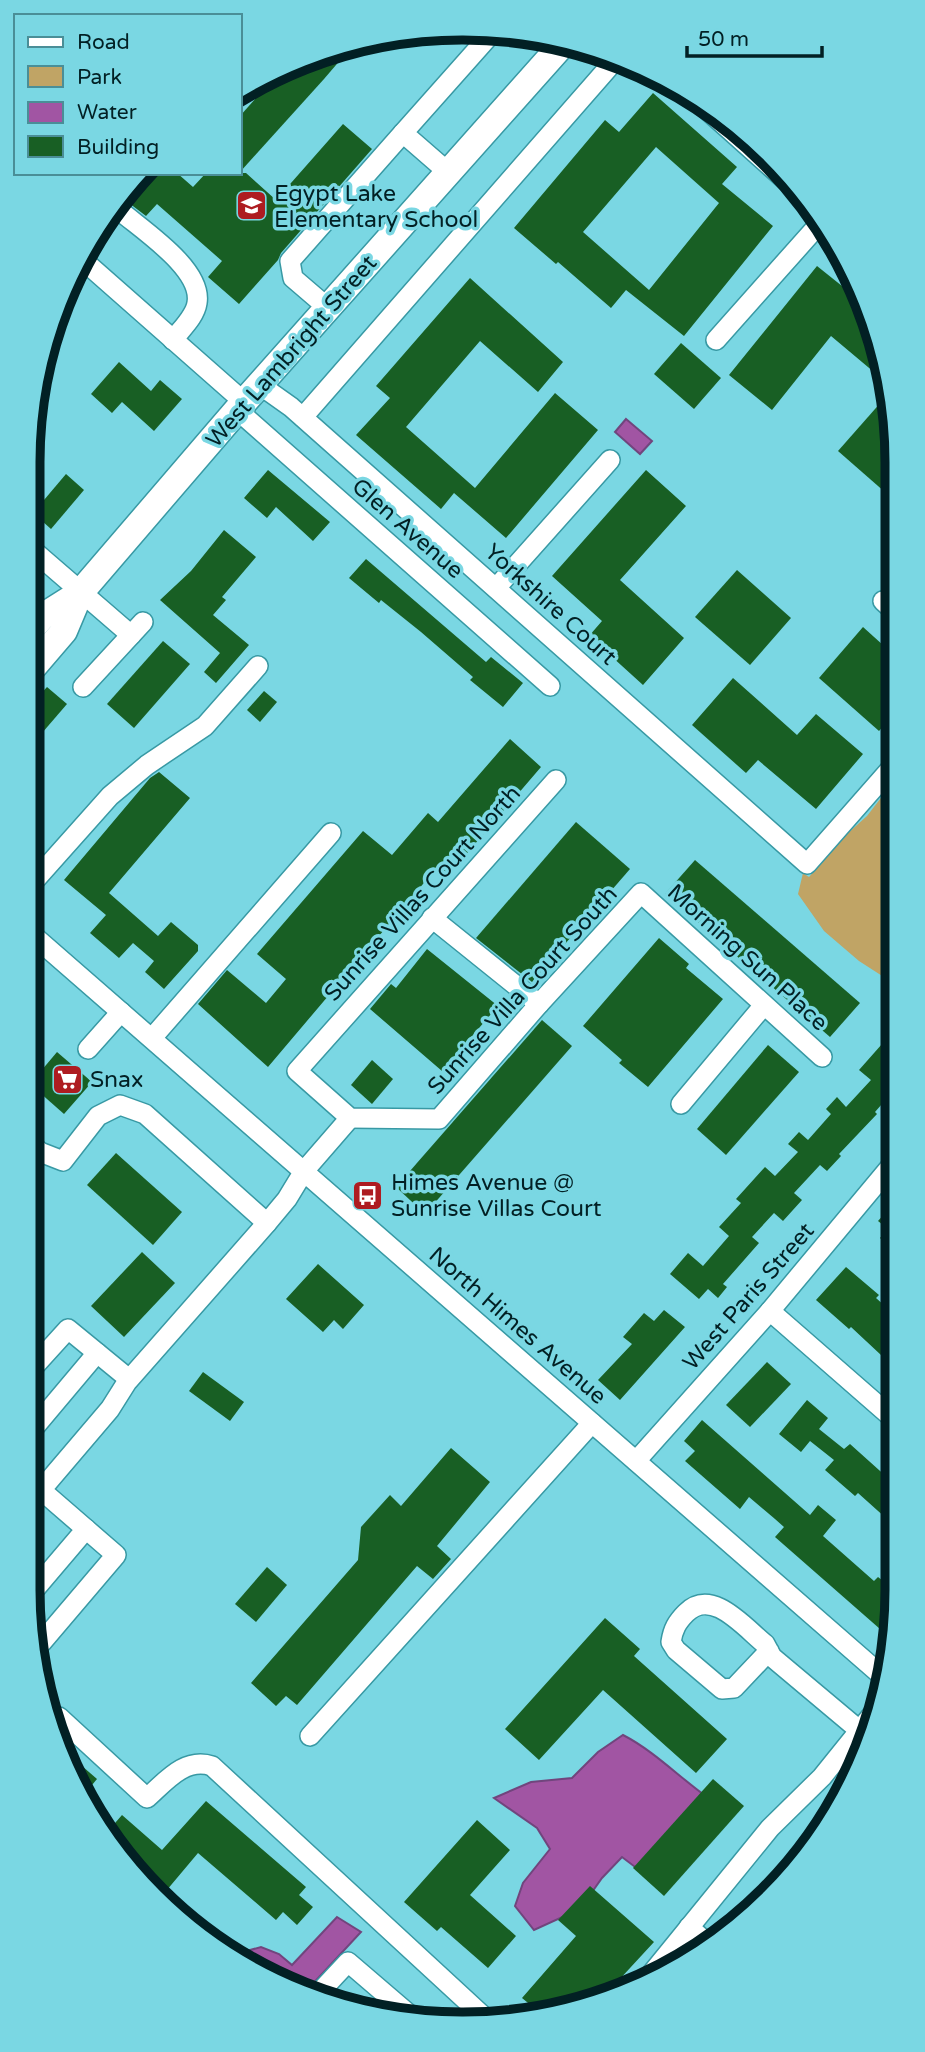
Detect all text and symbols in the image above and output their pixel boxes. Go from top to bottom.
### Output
legend [14,14,242,175]
scale bar [687,14,822,58]
text: 50 m [698,27,749,52]
text: Road [77,30,130,55]
text: Park [77,65,122,90]
text: Water [77,100,137,125]
text: Building [77,135,159,160]
place label: Egypt Lake Elementary School [274,180,478,234]
school or university icon: Egypt Lake Elementary School [234,189,268,223]
street label: West Lambright Street [200,249,383,454]
street label: Glen Avenue [346,473,469,585]
street label: Yorkshire Court [479,538,622,671]
street label: Sunrise Villas Court North [319,780,527,1007]
street label: Morning Sun Place [661,878,833,1037]
street label: Sunrise Villa Court South [422,881,624,1101]
supermarket icon: Snax [50,1062,84,1096]
place label: Snax [90,1066,143,1094]
place label: Himes Avenue @ Sunrise Villas Court [391,1169,602,1223]
bus stop icon: Himes Avenue @ Sunrise Villas Court [351,1178,385,1212]
street label: West Paris Street [677,1217,820,1376]
street label: North Himes Avenue [423,1241,612,1410]

